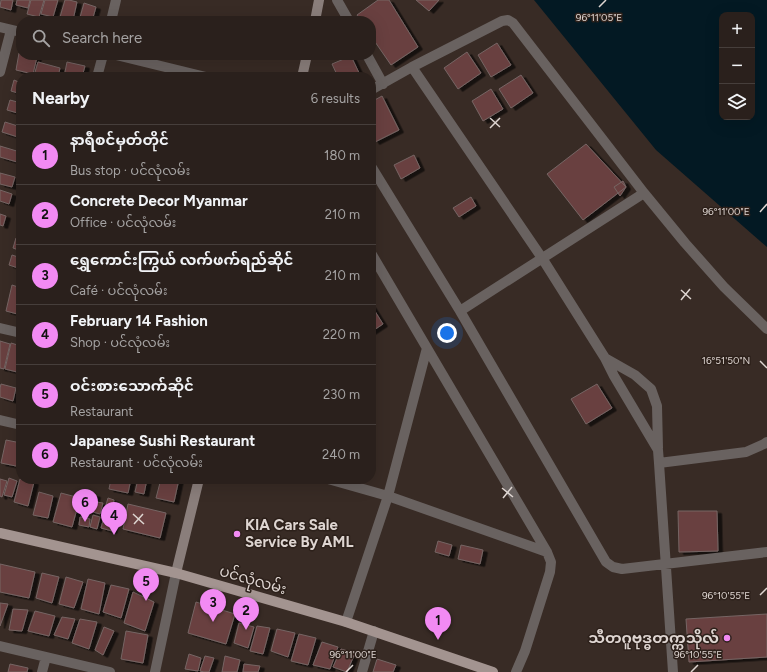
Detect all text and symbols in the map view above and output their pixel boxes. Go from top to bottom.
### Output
text: 96°11'05"E [576,11,622,24]
map controls [719,12,755,120]
button: + [719,12,755,48]
search box [16,16,376,60]
icon: search [30,27,52,49]
text: Search here [62,29,142,47]
button: − [719,48,755,84]
button: layers [719,84,755,120]
text: Nearby [32,88,90,108]
text: 6 results [311,91,360,106]
text: နာရီစင်မှတ်တိုင် [70,131,169,149]
text: 1 [42,148,48,163]
text: 180 m [324,148,360,163]
text: Bus stop · ပင်လုံလမ်း [70,163,190,178]
text: Concrete Decor Myanmar [70,192,248,210]
text: 96°11'00"E [702,205,750,218]
text: 2 [41,207,49,222]
text: 210 m [325,207,360,222]
text: Office · ပင်လုံလမ်း [70,215,176,230]
text: ရွှေကောင်းကြွယ် လက်ဖက်ရည်ဆိုင် [70,251,293,269]
text: 3 [41,268,49,283]
text: 210 m [325,268,360,283]
text: Café · ပင်လုံလမ်း [70,283,167,298]
text: February 14 Fashion [70,312,208,330]
your location [437,323,457,343]
text: 4 [41,327,49,342]
text: 220 m [323,327,360,342]
text: Shop · ပင်လုံလမ်း [70,335,170,350]
text: 16°51'50"N [702,354,750,367]
text: ဝင်းစားသောက်ဆိုင် [70,377,194,395]
text: 5 [41,387,49,402]
text: 230 m [323,387,360,402]
text: Restaurant [70,404,133,419]
text: Japanese Sushi Restaurant [70,432,255,450]
text: 6 [41,447,49,462]
text: 240 m [322,447,360,462]
text: Restaurant · ပင်လုံလမ်း [70,455,203,470]
pin: 6 [72,489,98,522]
pin: 4 [101,502,127,535]
place label: KIA Cars Sale Service By AML [245,516,353,551]
marker: KIA Cars Sale Service By AML [232,529,242,539]
street label: ပင်လုံလမ်း [217,561,289,601]
pin: 5 [133,568,159,601]
pin: 3 [200,589,226,622]
text: 96°10'55"E [702,589,750,602]
pin: 2 [233,597,259,630]
pin: 1 [425,607,451,640]
place label: သီတဂူဗုဒ္ဓတက္ကသိုလ် [588,628,719,650]
marker: သီတဂူဗုဒ္ဓတက္ကသိုလ် [722,633,732,643]
text: 96°11'00"E [329,648,377,661]
text: 96°10'55"E [674,648,722,661]

